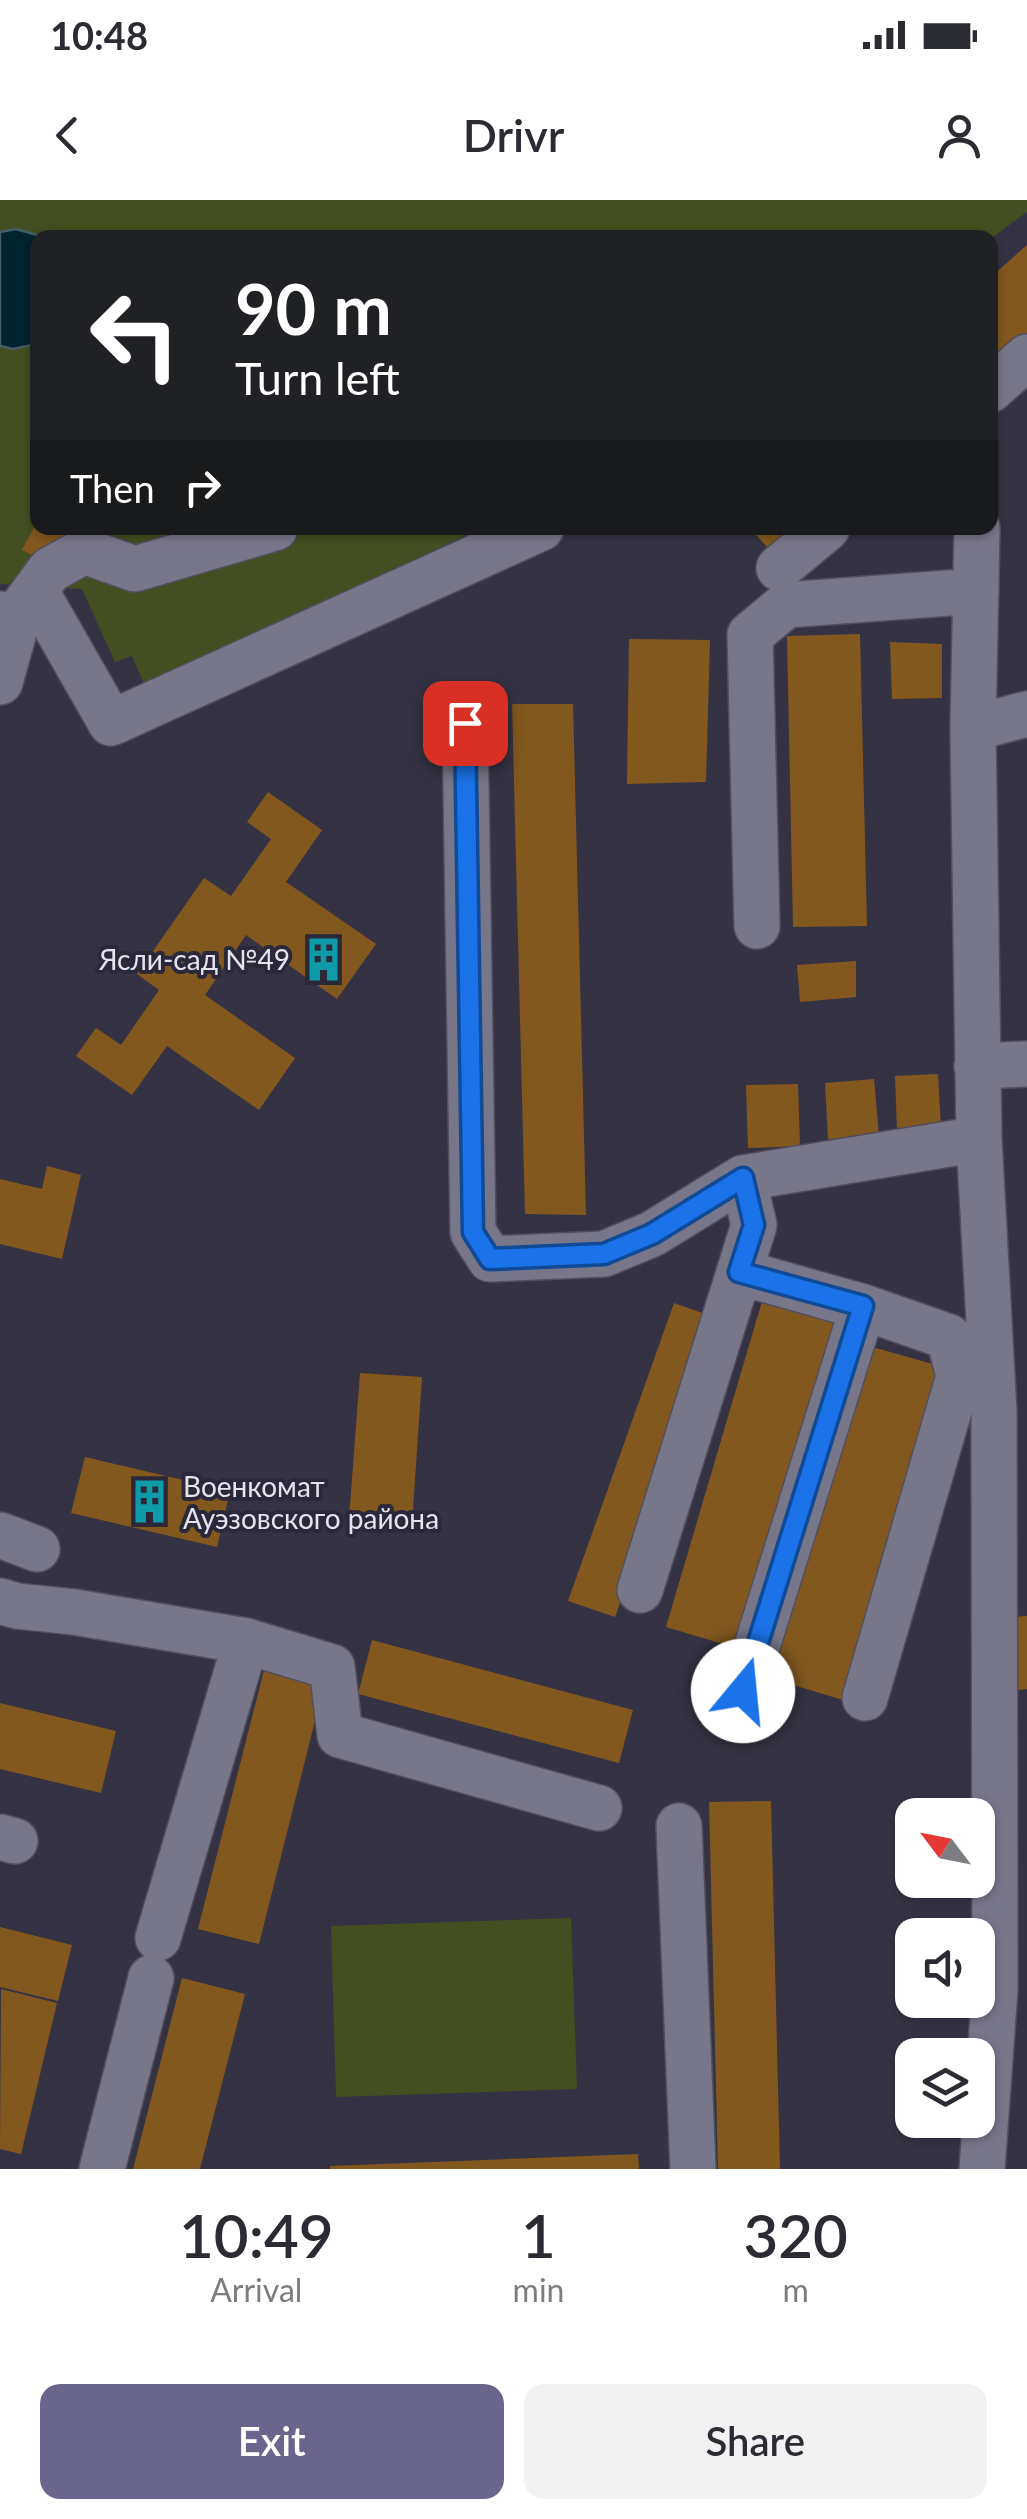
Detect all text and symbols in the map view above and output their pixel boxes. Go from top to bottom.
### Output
text: 10:48 [50,12,148,58]
icon: back [40,108,95,163]
text: Drivr [463,108,564,162]
icon: person [932,108,987,163]
text: 90 m [235,266,392,350]
icon: left [70,270,200,400]
text: Turn left [235,351,400,405]
icon: right [175,460,230,515]
text: Then [70,465,155,511]
pin [423,681,508,766]
icon: arrive [438,696,493,751]
building icon: Ясли-сад №49 [299,935,347,983]
place label: Ясли-сад №49 [98,942,290,976]
place label: Военкомат Ауэзовского района [183,1469,439,1535]
building icon: Военкомат Ауэзовского района [126,1478,174,1526]
position arrow [691,1639,795,1743]
north arrow [895,1798,995,1898]
map controls [895,1798,995,2138]
button: sound [895,1918,995,2018]
button: layers [895,2038,995,2138]
text: 10:49 [179,2199,334,2271]
text: 1 [521,2199,556,2271]
text: 320 [744,2199,848,2271]
text: Arrival [210,2270,302,2309]
text: min [513,2270,564,2309]
text: m [783,2270,809,2309]
button: Exit [40,2384,504,2499]
button: Share [524,2384,987,2499]

